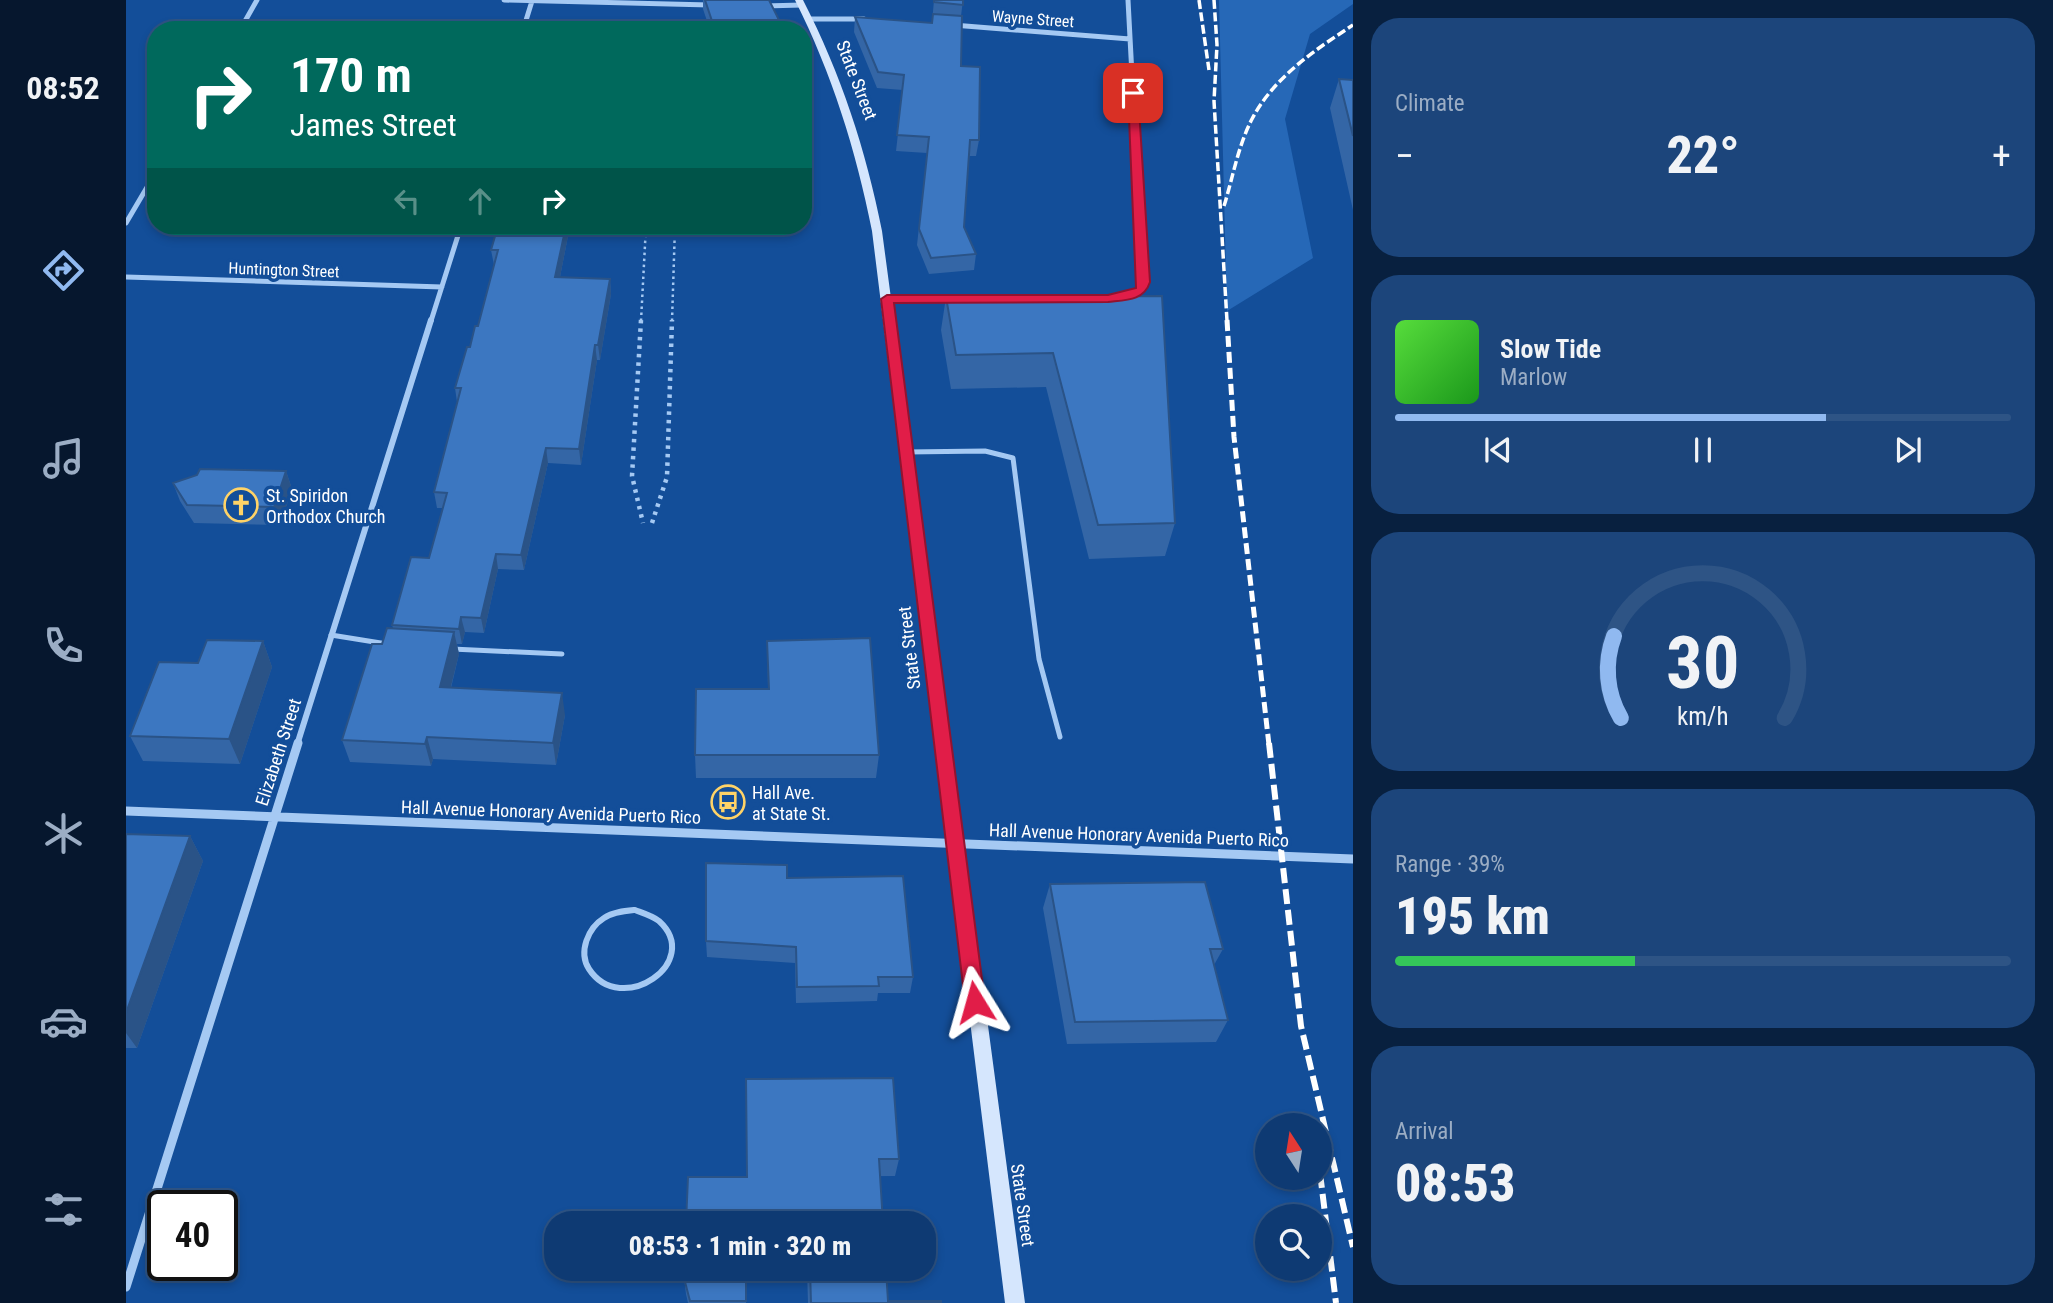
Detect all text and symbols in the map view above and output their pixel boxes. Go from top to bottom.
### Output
street label: Wayne Street [991,7,1075,31]
street label: State Street [832,37,882,123]
text: 170 m [290,47,412,104]
icon: right [175,49,266,140]
pin [1103,63,1163,123]
text: 08:52 [26,69,100,107]
icon: arrive [1114,74,1152,112]
text: Climate [1395,90,1465,117]
text: James Street [290,106,457,144]
text: 22° [1666,125,1740,186]
text: − [1395,134,1414,178]
text: + [1992,134,2011,178]
icon: left [388,182,426,220]
icon: ahead [461,182,499,220]
icon: right [534,182,572,220]
icon: directions [39,246,88,295]
street label: Huntington Street [228,259,340,281]
text: Slow Tide [1500,334,1601,364]
text: Marlow [1500,364,1567,391]
icon: previous [1479,431,1517,469]
icon: pause [1684,431,1722,469]
icon: next [1889,431,1927,469]
icon: music [39,434,88,483]
place label: St. Spiridon Orthodox Church [266,485,386,527]
church icon: St. Spiridon Orthodox Church [222,486,260,524]
street label: State Street [893,605,925,691]
text: 30 [1666,620,1740,706]
icon: phone [39,621,88,670]
street label: Elizabeth Street [251,696,305,808]
text: km/h [1677,701,1729,730]
place label: Hall Ave. at State St. [752,782,831,824]
bus stop icon: Hall Ave. at State St. [709,783,747,821]
street label: Hall Avenue Honorary Avenida Puerto Rico [401,796,701,828]
icon: climate [39,809,88,858]
street label: Hall Avenue Honorary Avenida Puerto Rico [989,819,1289,851]
text: Range · 39% [1395,851,1505,878]
text: 195 km [1395,886,1550,947]
position arrow [938,965,1012,1039]
icon: car [39,997,88,1046]
north arrow [1255,1113,1332,1190]
map controls [1255,1113,1332,1281]
text: Arrival [1395,1118,1454,1145]
text: 08:53 [1395,1153,1515,1214]
street label: State Street [1007,1162,1039,1248]
icon: filters [39,1185,88,1234]
speed limit sign: 40 [147,1190,238,1281]
button: search [1255,1204,1332,1281]
text: 08:53 · 1 min · 320 m [629,1231,851,1261]

